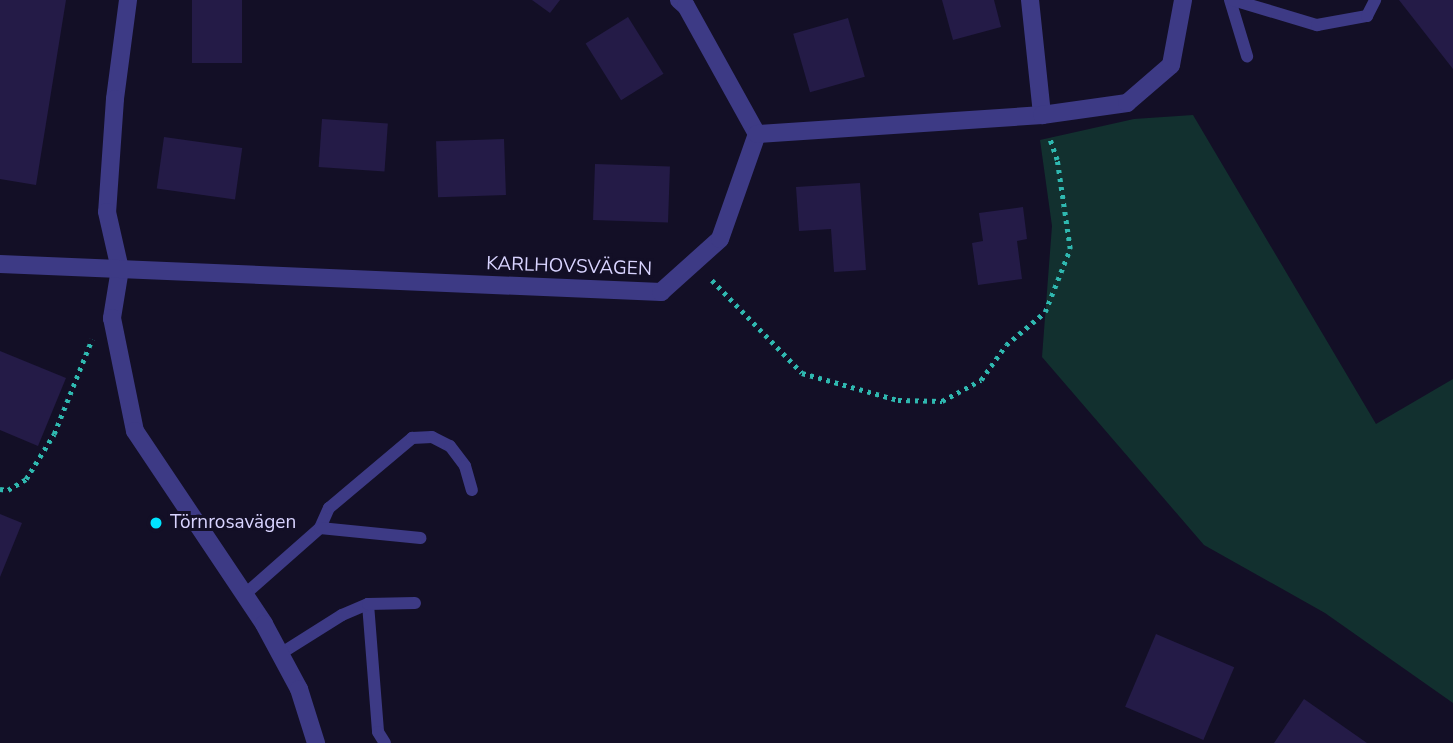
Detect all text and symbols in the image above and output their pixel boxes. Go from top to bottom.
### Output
street label: KARLHOVSVÄGEN [486,253,652,281]
place label: Törnrosavägen [170,512,296,534]
marker: Törnrosavägen [148,515,164,531]

